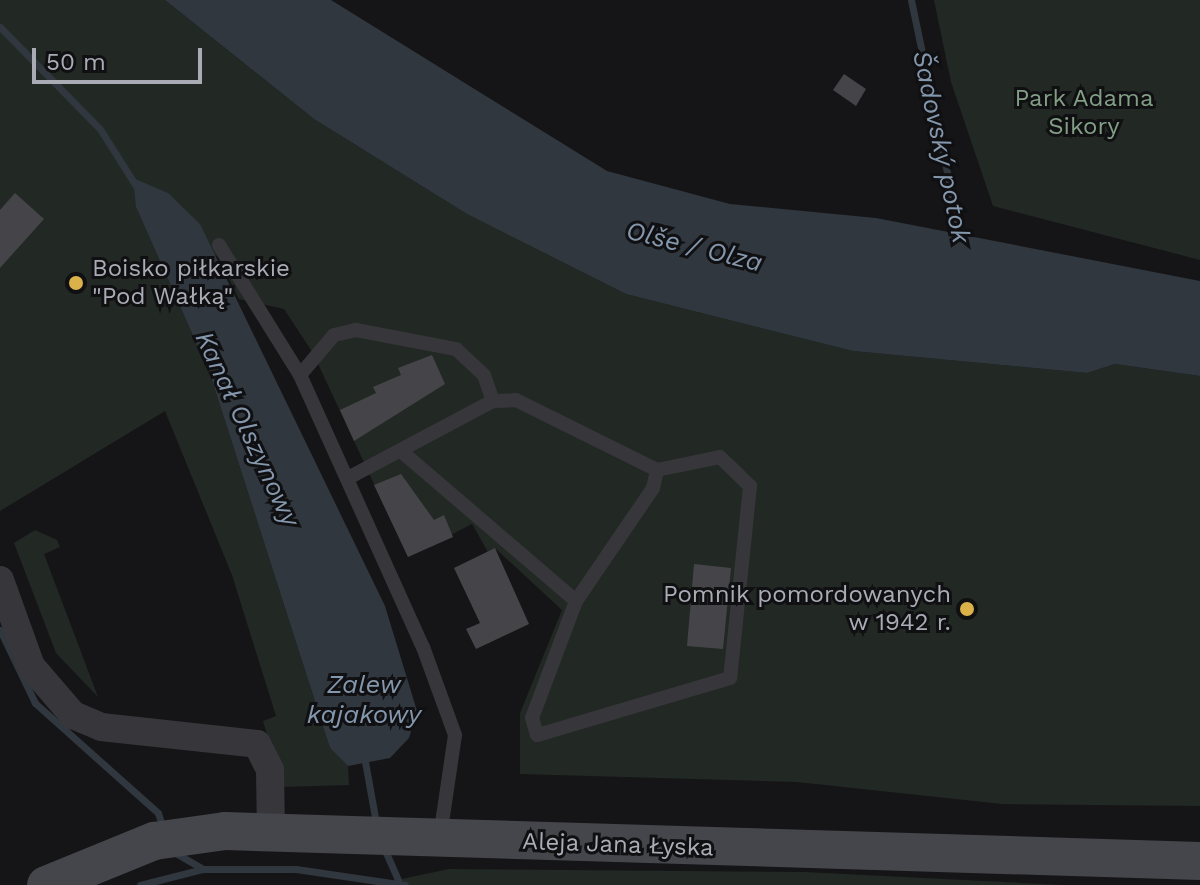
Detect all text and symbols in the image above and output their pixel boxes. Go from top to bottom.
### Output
scale bar [36,32,206,82]
water label: Šadovský potok [905,47,977,247]
text: 50 m [46,48,106,76]
park label: Park Adama Sikory [1014,85,1154,141]
water label: Olše / Olza [623,215,765,279]
place label: Boisko piłkarskie "Pod Wałką" [92,255,290,311]
marker: Boisko piłkarskie "Pod Wałką" [67,274,85,292]
water label: Kanał Olszynowy [188,326,306,532]
place label: Pomnik pomordowanych w 1942 r. [662,581,951,637]
marker: Pomnik pomordowanych w 1942 r. [958,600,976,618]
water label: Zalew kajakowy [307,669,421,730]
street label: Aleja Jana Łyska [521,827,715,863]

